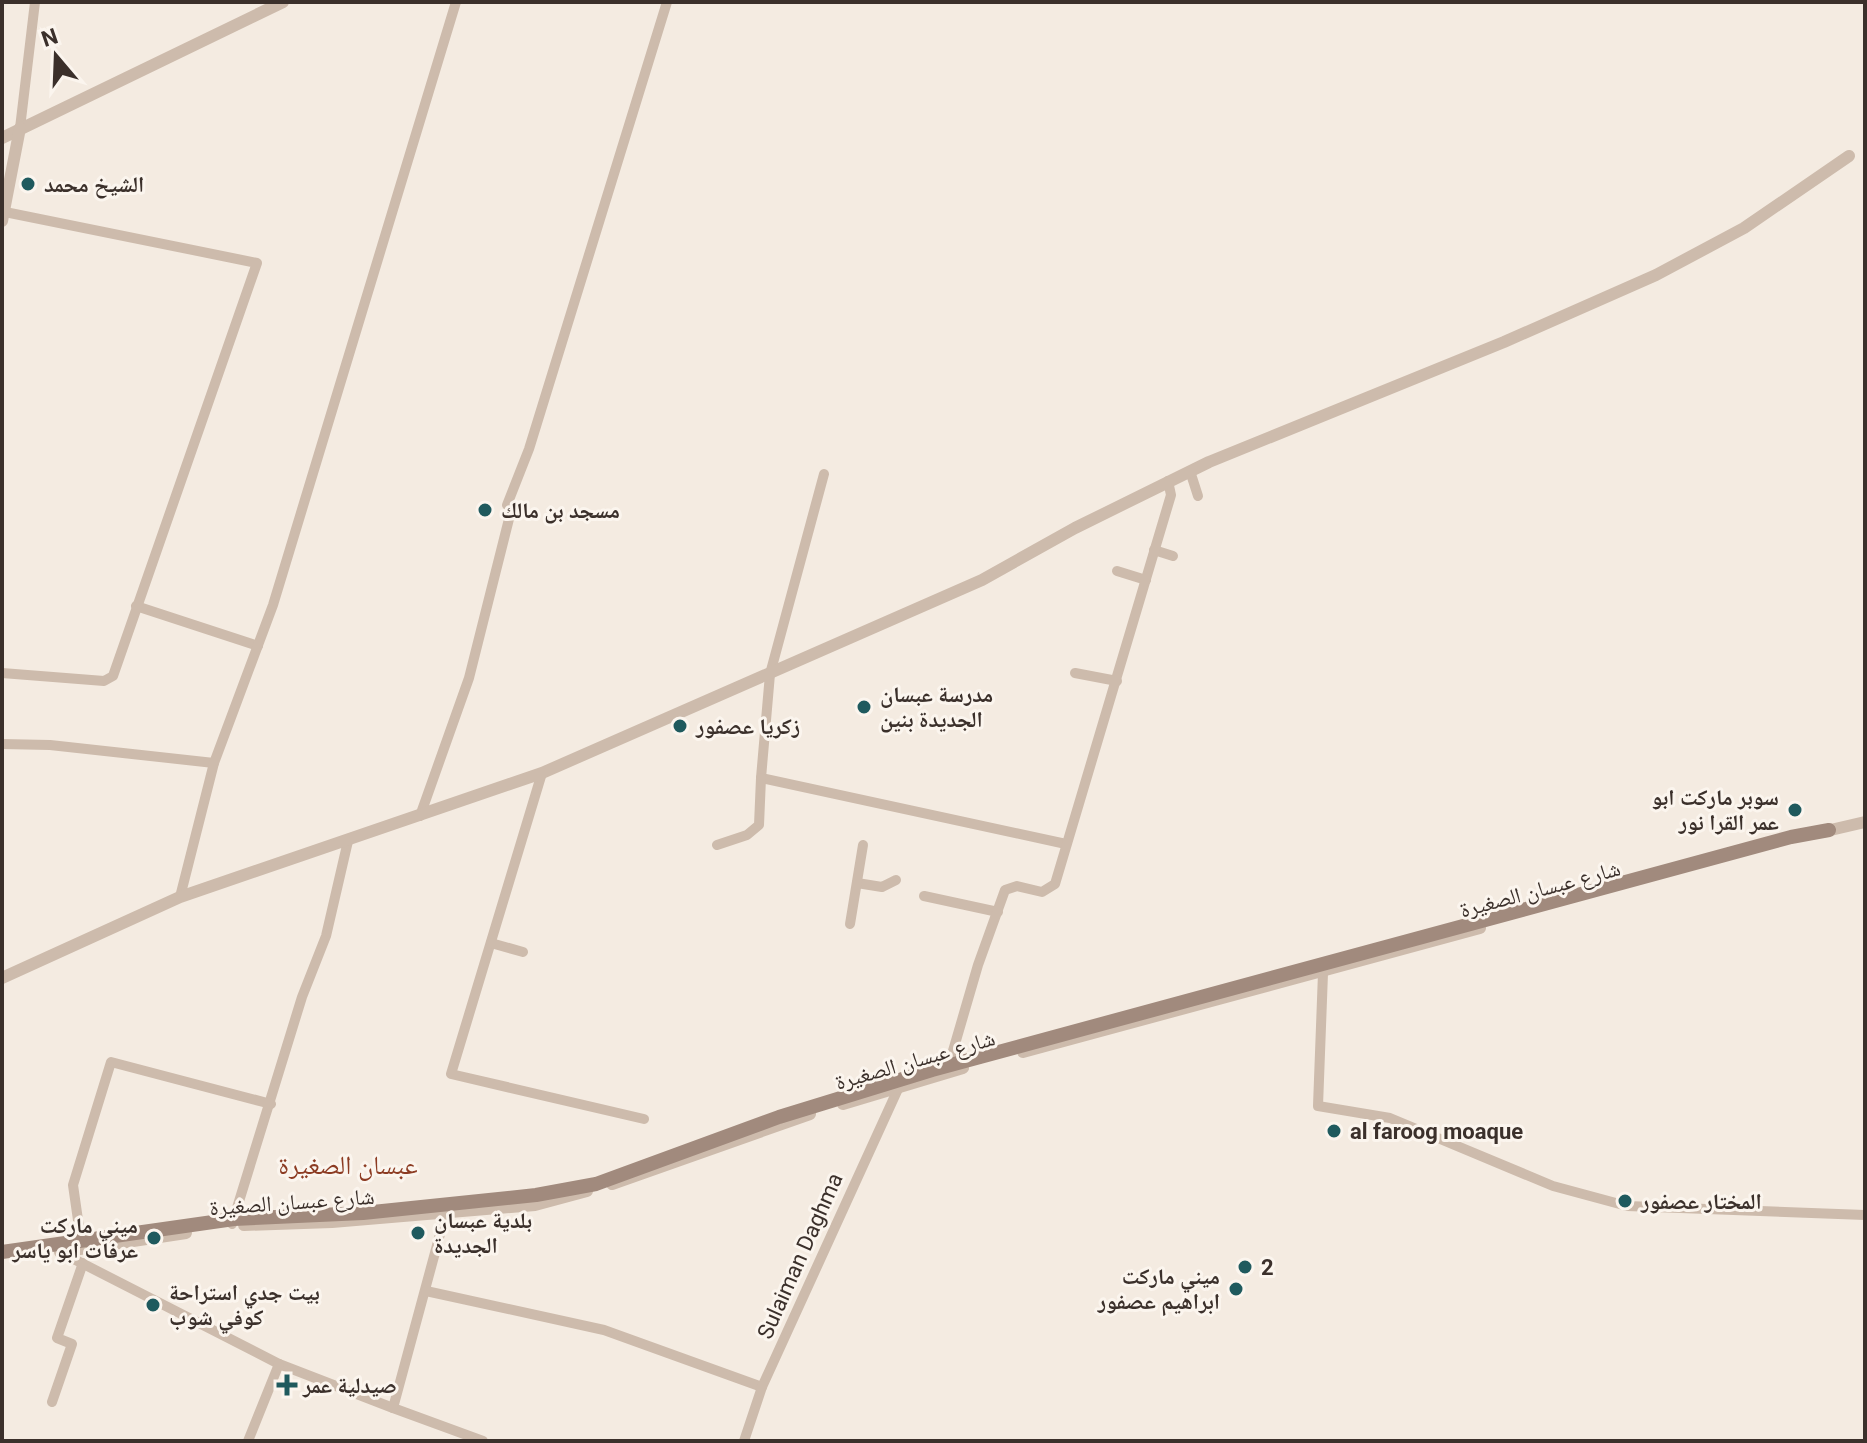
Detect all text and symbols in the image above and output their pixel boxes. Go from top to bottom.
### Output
north arrow [16,16,96,96]
text: N [38,23,61,52]
place label: الشيخ محمد [44,172,144,199]
marker: الشيخ محمد [19,175,37,193]
place label: مسجد بن مالك [501,498,620,524]
marker: مسجد بن مالك [476,501,494,519]
place label: مدرسة عبسان الجديدة بنين [880,682,993,733]
marker: مدرسة عبسان الجديدة بنين [855,698,873,716]
place label: زكريا عصفور [695,714,800,739]
marker: زكريا عصفور [671,717,689,735]
place label: سوبر ماركت ابو عمر القرا نور [1651,785,1779,835]
marker: سوبر ماركت ابو عمر القرا نور [1786,801,1804,819]
street label: شارع عبسان الصغيرة [1457,856,1623,923]
street label: شارع عبسان الصغيرة [832,1025,998,1096]
place label: al faroog moaque [1350,1119,1523,1144]
marker: al faroog moaque [1325,1122,1343,1140]
district label: عبسان الصغيرة [278,1150,418,1181]
street label: Sulaiman Daghma [752,1169,848,1343]
street label: شارع عبسان الصغيرة [209,1184,375,1221]
place label: المختار عصفور [1640,1189,1762,1214]
marker: المختار عصفور [1616,1192,1634,1210]
place label: بلدية عبسان الجديدة [434,1208,532,1258]
place label: ميني ماركت عرفات ابو ياسر [12,1213,138,1263]
marker: بلدية عبسان الجديدة [409,1224,427,1242]
marker: ميني ماركت عرفات ابو ياسر [145,1229,163,1247]
place label: 2 [1261,1255,1274,1280]
marker: 2 [1236,1258,1254,1276]
place label: ميني ماركت ابراهيم عصفور [1097,1264,1220,1316]
place label: بيت جدي استراحة كوفي شوب [169,1280,320,1334]
marker: ميني ماركت ابراهيم عصفور [1227,1280,1245,1298]
marker: بيت جدي استراحة كوفي شوب [144,1296,162,1314]
place label: صيدلية عمر [302,1373,397,1398]
marker: صيدلية عمر [278,1376,296,1394]

